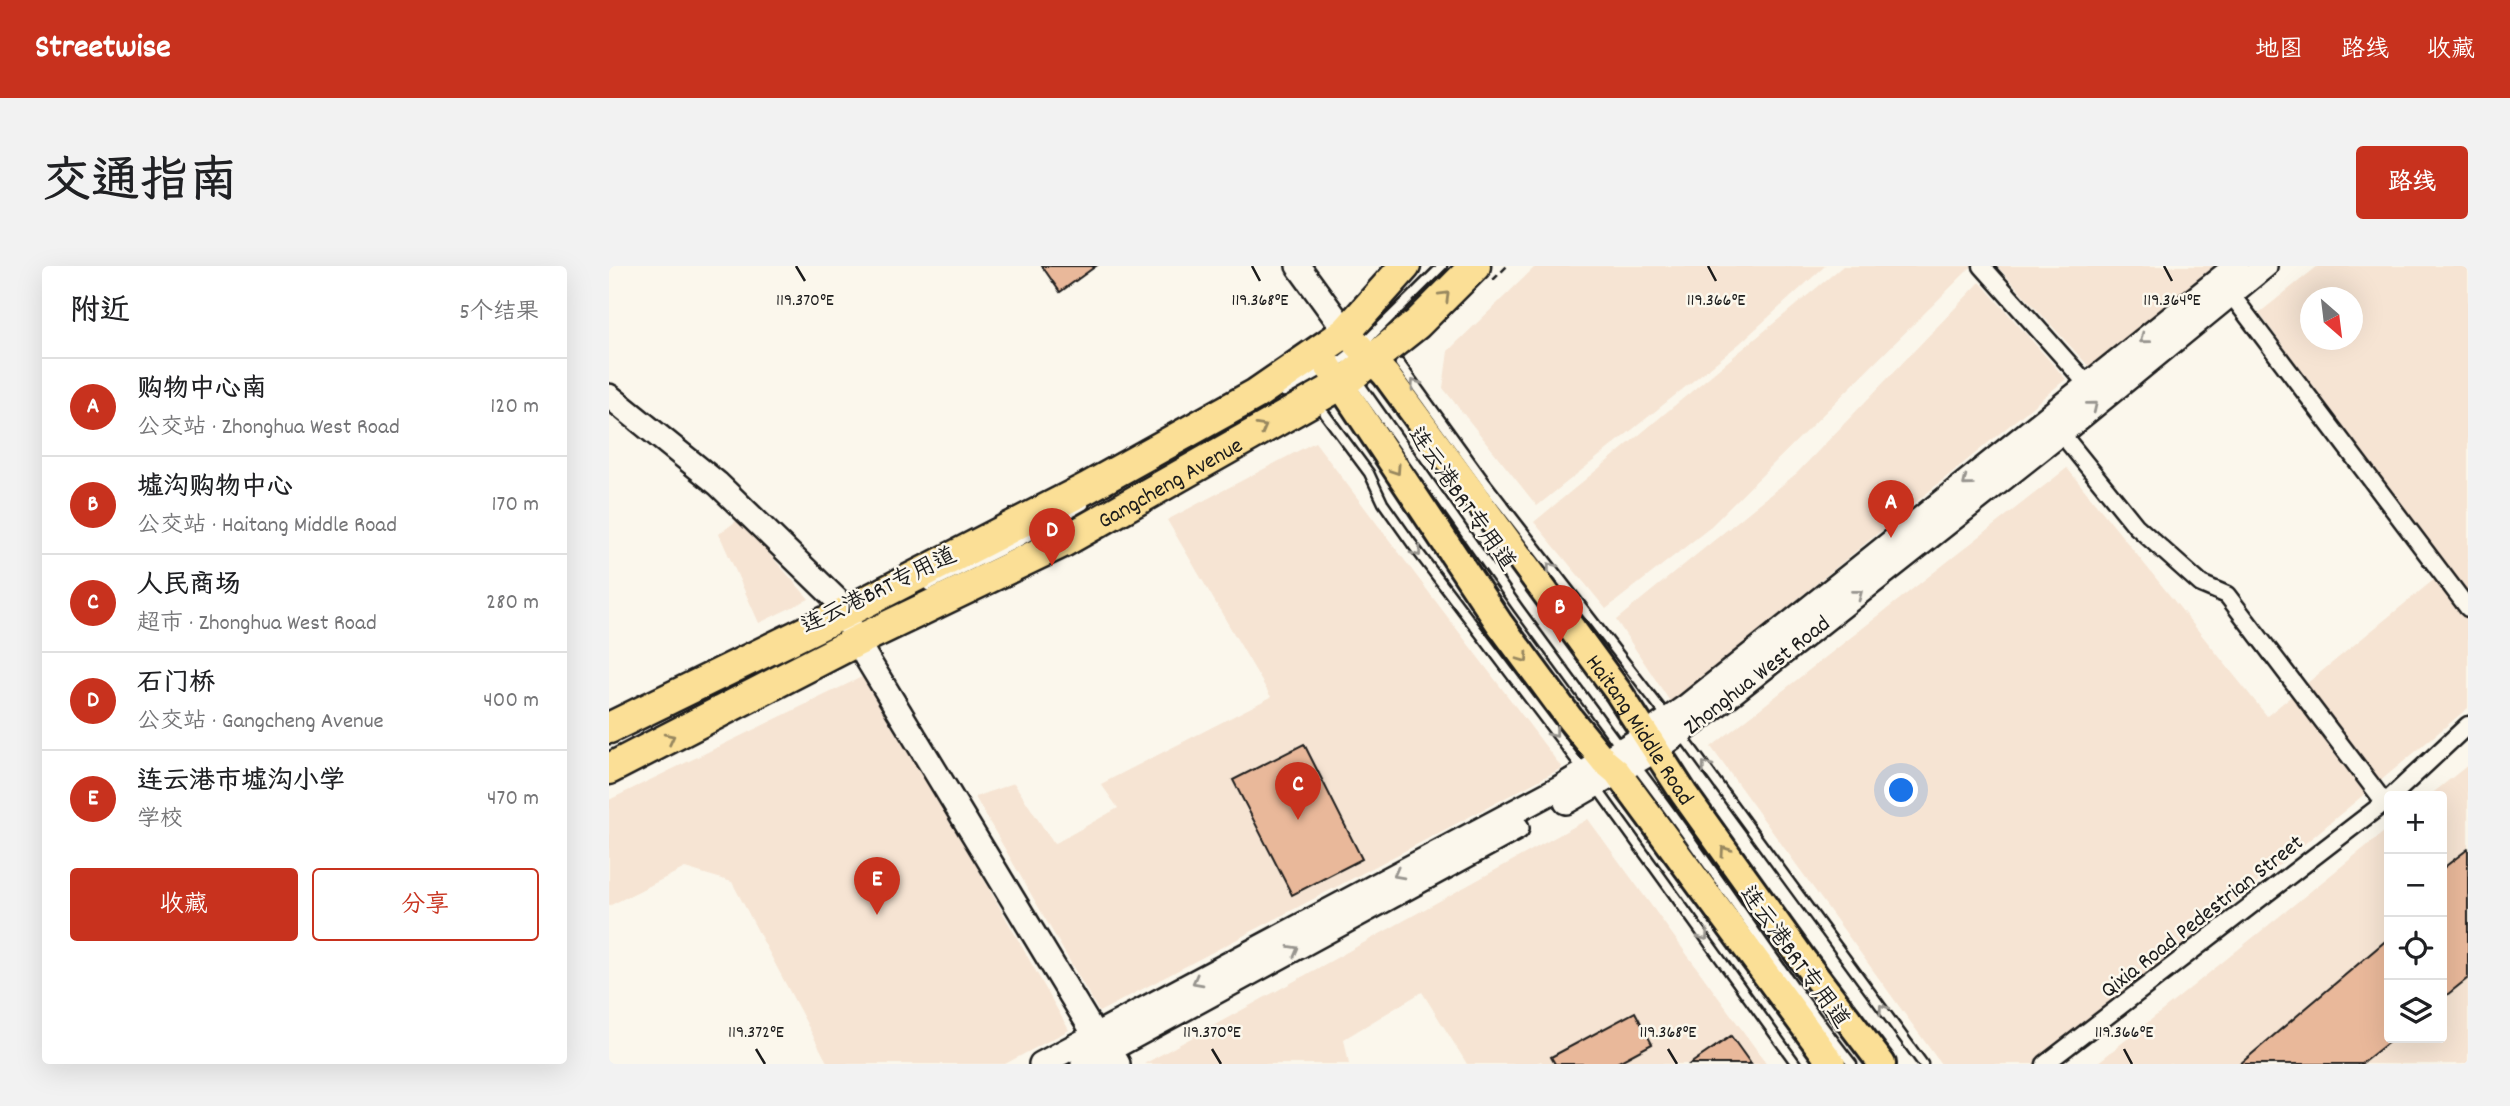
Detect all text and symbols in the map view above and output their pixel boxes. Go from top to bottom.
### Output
text: Streetwise [35,26,171,73]
text: 地图 [2255,34,2303,68]
text: 路线 [2341,34,2389,68]
text: 收藏 [2427,34,2475,68]
button: 路线 [2356,146,2468,219]
text: 交通指南 [42,150,238,220]
north arrow [2300,287,2363,350]
text: 119.370°E [776,289,834,314]
text: 119.368°E [1231,289,1289,314]
text: 119.366°E [1687,289,1745,314]
text: 119.364°E [2143,289,2201,314]
one-way arrow [1437,291,1450,304]
text: 附近 [70,292,130,335]
text: 5个结果 [459,297,539,330]
one-way arrow [2140,331,2152,344]
text: 购物中心南 [137,372,267,409]
one-way arrow [1411,379,1423,392]
text: A [87,391,99,424]
text: 120 m [490,391,539,424]
one-way arrow [2085,402,2098,414]
text: 公交站 · Zhonghua West Road [137,412,400,445]
street label: 连云港BRT专用道 [1398,421,1522,579]
one-way arrow [1255,423,1267,436]
street label: Gangcheng Avenue [1093,430,1250,539]
one-way arrow [1388,462,1400,475]
text: 墟沟购物中心 [137,470,293,507]
one-way arrow [1963,474,1976,486]
pin: A [1868,480,1914,538]
text: B [88,489,98,522]
text: 170 m [492,489,539,522]
pin: D [1029,508,1075,566]
text: 公交站 · Haitang Middle Road [137,510,397,543]
street label: 连云港BRT专用道 [796,540,963,644]
one-way arrow [1409,544,1422,557]
one-way arrow [1546,562,1559,575]
text: 人民商场 [137,568,241,605]
pin: B [1537,585,1583,643]
text: C [87,587,99,620]
text: 280 m [486,587,539,620]
one-way arrow [1850,590,1863,602]
text: 超市 · Zhonghua West Road [137,608,377,641]
street label: Zhonghua West Road [1678,609,1838,745]
street label: Haitang Middle Road [1576,649,1700,813]
one-way arrow [1516,650,1529,663]
text: 石门桥 [137,666,215,703]
text: D [87,685,99,718]
text: 400 m [483,685,539,718]
text: 公交站 · Gangcheng Avenue [137,706,384,739]
one-way arrow [1546,726,1559,738]
one-way arrow [662,732,675,746]
one-way arrow [1701,761,1714,774]
pin: C [1275,762,1321,820]
text: 连云港市墟沟小学 [137,764,345,801]
your location [1884,773,1918,807]
text: E [88,783,98,816]
text: 470 m [487,783,539,816]
map controls [2384,791,2447,1043]
button: + [2384,791,2447,854]
text: 学校 [137,804,183,837]
street label: Qixia Road Pedestrian Street [2095,828,2312,1008]
one-way arrow [1721,846,1734,859]
button: − [2384,854,2447,917]
pin: E [854,857,900,915]
one-way arrow [1393,865,1405,879]
button: 收藏 [70,868,298,941]
button: 分享 [312,868,539,941]
street label: 连云港BRT专用道 [1730,880,1856,1036]
button: locate [2384,917,2447,980]
one-way arrow [1696,928,1709,941]
one-way arrow [1287,944,1299,958]
one-way arrow [1192,972,1205,986]
button: layers [2384,980,2447,1043]
one-way arrow [1879,1004,1891,1017]
text: 119.372°E [728,1021,784,1046]
text: 119.370°E [1183,1021,1241,1046]
text: 119.368°E [1639,1021,1697,1046]
text: 119.366°E [2095,1021,2153,1046]

